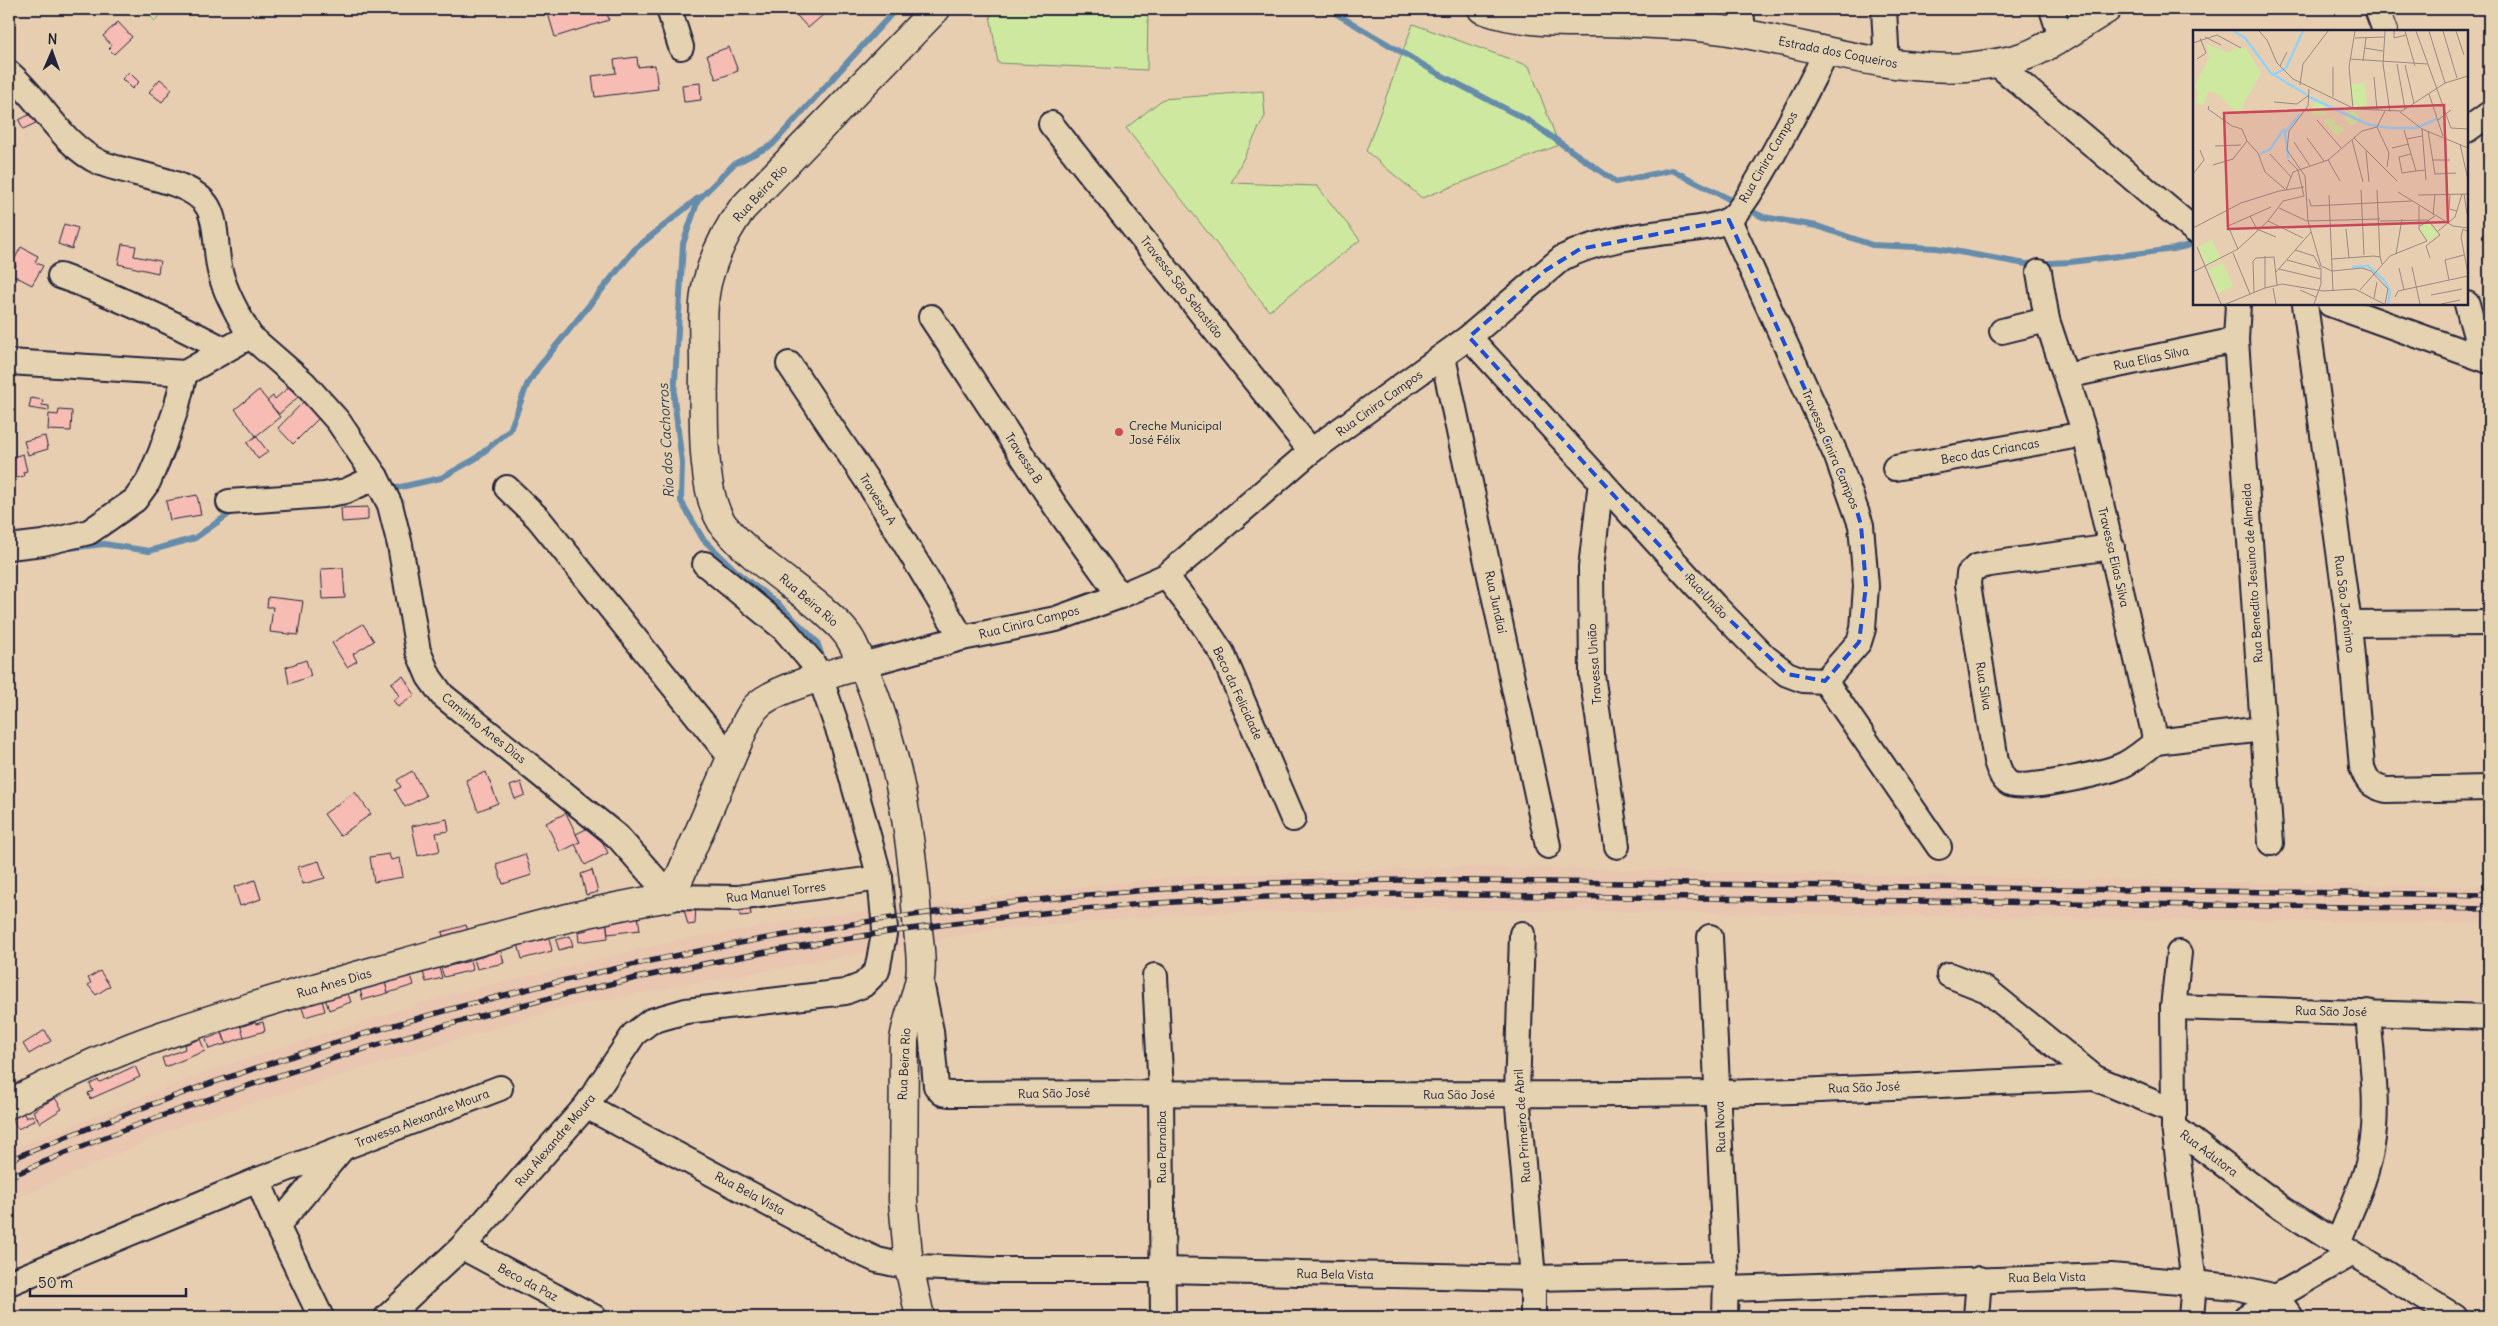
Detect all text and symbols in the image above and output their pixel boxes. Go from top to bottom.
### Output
north arrow [28,28,78,78]
text: N [47,30,58,48]
inset map [2193,30,2468,305]
street label: Estrada dos Coqueiros [1777,33,1899,71]
street label: Rua Cinira Campos [1736,109,1800,205]
street label: Rua Beira Rio [730,161,790,225]
street label: Travessa São Sebastião [1137,233,1227,341]
street label: Rua Elias Silva [2112,343,2190,373]
street label: Rua Cinira Campos [1333,367,1425,439]
water label: Rio dos Cachorros [654,382,678,499]
street label: Travessa Cinira Campos [1799,387,1863,511]
place label: Creche Municipal José Félix [1129,418,1222,447]
marker: Creche Municipal José Félix [1113,426,1125,438]
street label: Travessa B [1002,430,1046,486]
street label: Beco das Criancas [1940,435,2040,467]
street label: Travessa A [856,471,900,528]
street label: Rua Benedito Jesuino de Almeida [2238,483,2266,663]
street label: Travessa Elias Silva [2095,505,2133,609]
street label: Rua São Jerônimo [2332,554,2358,654]
street label: Rua Jundiaí [1482,569,1510,635]
street label: Rua Beira Rio [777,570,842,630]
street label: Rua União [1683,571,1732,622]
street label: Rua Cinira Campos [977,602,1081,642]
street label: Travessa União [1584,623,1604,705]
street label: Beco da Felicidade [1210,644,1266,742]
street label: Rua Silva [1973,661,1995,711]
street label: Caminho Anes Dias [439,689,529,767]
street label: Rua Manuel Torres [725,878,827,906]
street label: Rua Anes Dias [295,965,373,1001]
street label: Rua São José [2295,1003,2367,1019]
street label: Rua Beira Rio [895,1027,913,1101]
street label: Rua Primeiro de Abril [1511,1069,1533,1183]
street label: Rua São José [1828,1078,1900,1096]
street label: Travessa Alexandre Moura [353,1085,491,1151]
street label: Rua São José [1018,1085,1090,1101]
street label: Rua São José [1423,1087,1495,1102]
street label: Rua Alexandre Moura [512,1090,598,1189]
street label: Rua Nova [1712,1101,1728,1153]
street label: Rua Parnaíba [1154,1110,1169,1183]
street label: Rua Adutora [2177,1126,2241,1180]
street label: Rua Bela Vista [712,1168,788,1218]
street label: Beco da Paz [495,1260,561,1304]
scale bar [30,1266,186,1298]
street label: Rua Bela Vista [1296,1266,1374,1282]
street label: Rua Bela Vista [2008,1269,2086,1285]
text: 50 m [38,1273,73,1292]

